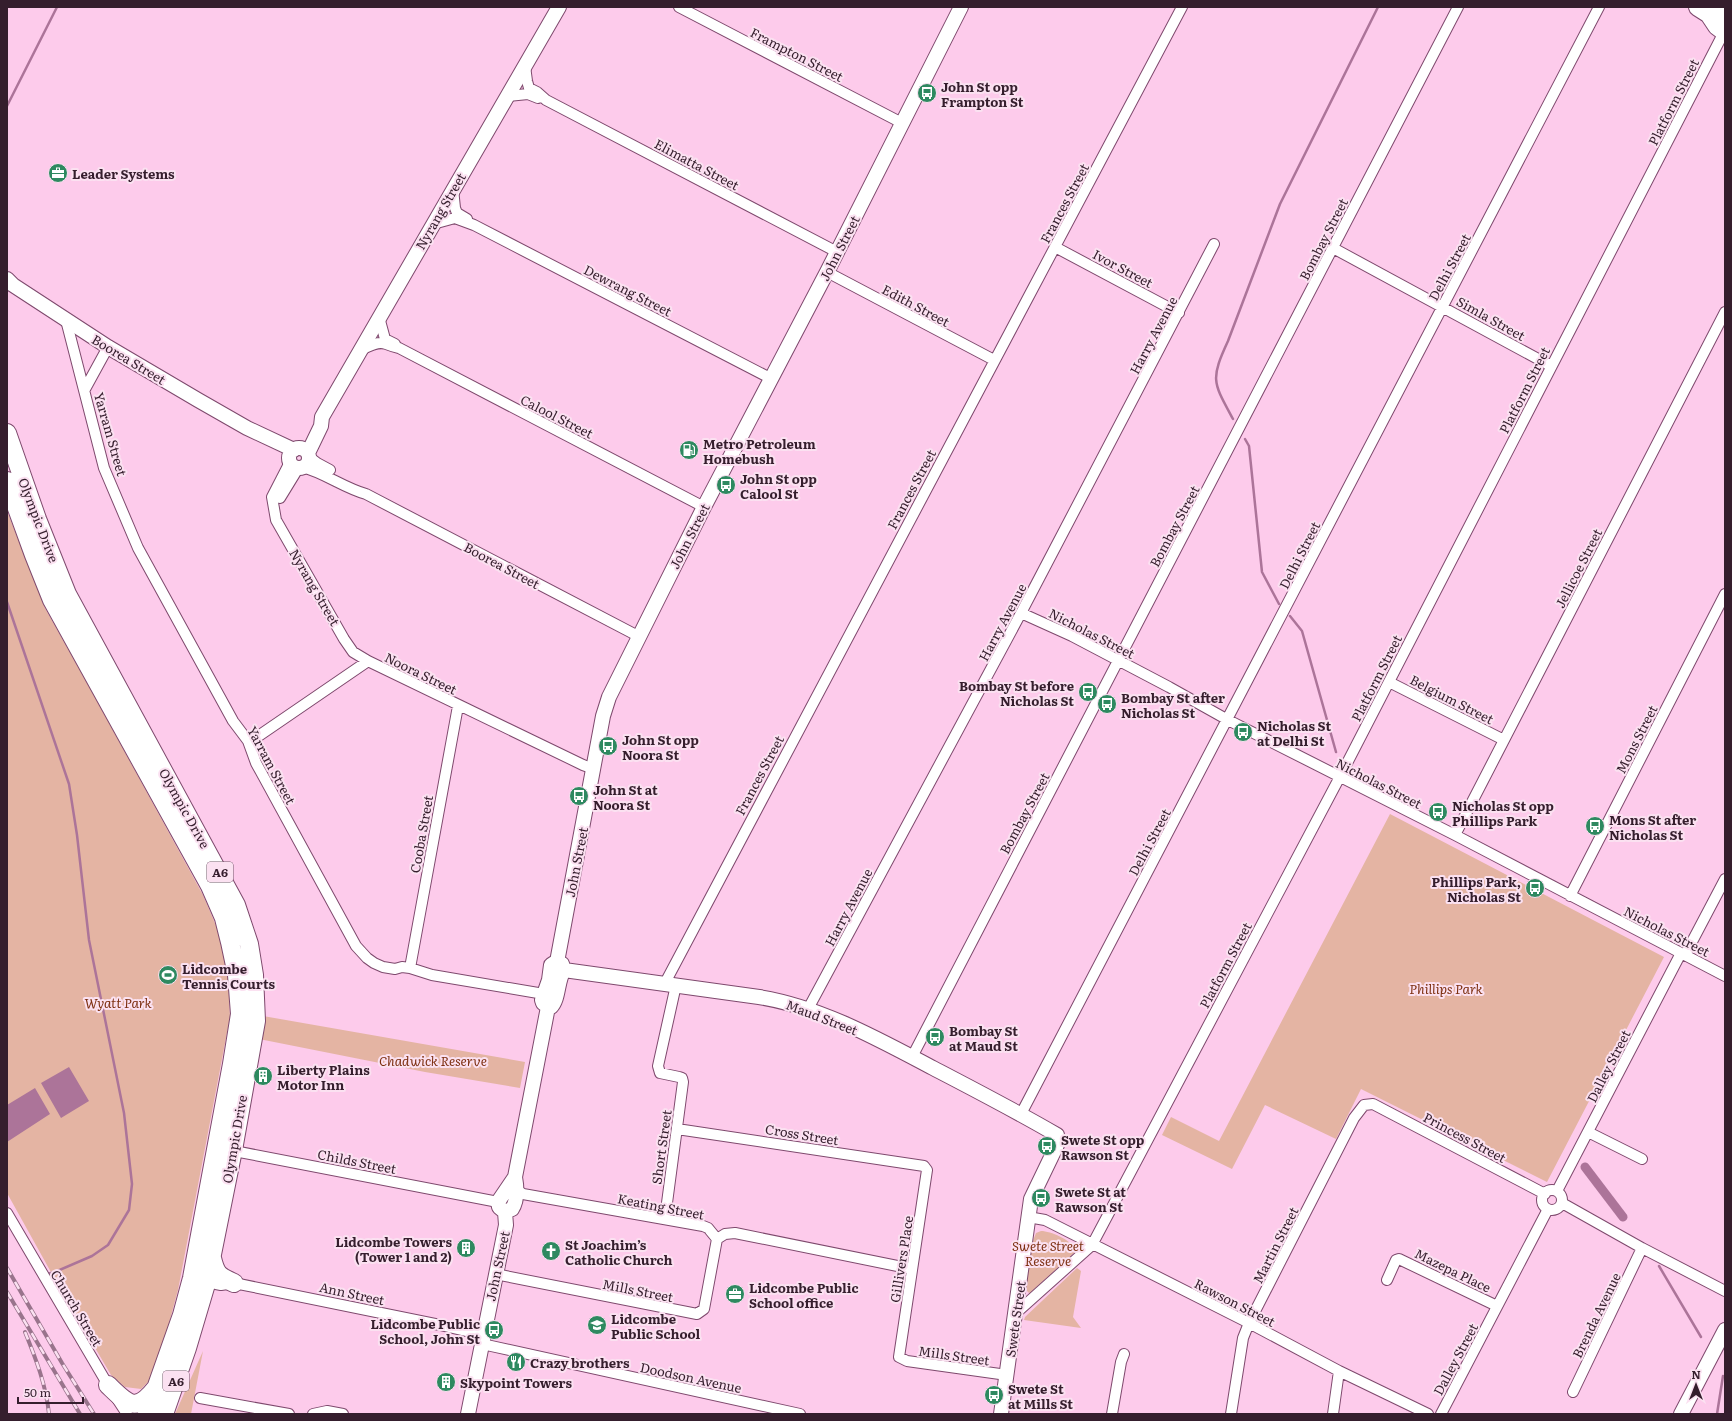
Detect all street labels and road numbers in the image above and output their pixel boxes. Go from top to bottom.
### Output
street label: Frampton Street [747,22,847,86]
street label: Platform Street [1643,55,1703,149]
street label: Elimatta Street [651,134,743,195]
street label: Frances Street [1035,159,1093,246]
street label: Nyrang Street [410,168,470,253]
street label: Bombay Street [1294,194,1352,283]
street label: John Street [814,211,864,284]
street label: Delhi Street [1423,229,1475,304]
street label: Ivor Street [1090,244,1157,292]
street label: Dewrang Street [581,260,676,321]
street label: Edith Street [879,279,954,331]
street label: Simla Street [1453,291,1529,345]
street label: Harry Avenue [1124,292,1182,377]
street label: Boorea Street [88,329,170,389]
street label: Platform Street [1494,343,1554,437]
street label: Yarram Street [90,390,132,479]
street label: Calool Street [517,390,597,443]
street label: Frances Street [882,445,940,532]
street label: Olympic Drive [14,475,64,565]
street label: Bombay Street [1145,481,1204,570]
street label: John Street [664,499,714,572]
street label: Delhi Street [1274,517,1325,592]
street label: Jellicoe Street [1550,524,1607,611]
street label: Boorea Street [461,537,544,593]
street label: Nyrang Street [285,545,345,630]
street label: Harry Avenue [973,579,1031,664]
street label: Nicholas Street [1046,603,1139,663]
street label: Platform Street [1346,631,1406,725]
street label: Noora Street [382,647,461,699]
street label: Belgium Street [1407,670,1498,729]
street label: Mons Street [1611,701,1662,776]
street label: Yarram Street [243,722,301,808]
street label: Frances Street [730,731,788,818]
street label: Nicholas Street [1333,753,1426,813]
street label: Olympic Drive [155,764,215,852]
street label: Bombay Street [995,768,1054,857]
street label: Cooba Street [405,793,437,874]
street label: Delhi Street [1123,804,1175,879]
street label: John Street [560,825,592,899]
road number: A6 [207,862,233,882]
street label: Harry Avenue [819,864,877,949]
street label: Nicholas Street [1621,901,1714,961]
street label: Platform Street [1194,918,1256,1011]
street label: Maud Street [783,995,861,1040]
street label: Dalley Street [1582,1026,1635,1106]
street label: Olympic Drive [217,1093,251,1185]
street label: Princess Street [1420,1107,1510,1167]
street label: Short Street [646,1108,676,1185]
street label: Cross Street [764,1119,841,1149]
street label: Childs Street [316,1144,399,1178]
street label: Keating Street [616,1188,707,1224]
street label: Martin Street [1248,1203,1303,1287]
street label: Gillivers Place [885,1214,917,1304]
street label: John Street [480,1229,514,1303]
street label: Mazepa Place [1412,1243,1495,1297]
street label: Church Street [47,1266,108,1351]
street label: Brenda Avenue [1567,1269,1625,1361]
street label: Rawson Street [1191,1273,1279,1331]
street label: Mills Street [601,1274,676,1306]
street label: Ann Street [318,1277,387,1309]
street label: Swete Street [1000,1279,1030,1358]
street label: Dalley Street [1428,1319,1482,1399]
street label: Mills Street [917,1341,992,1369]
street label: Doodson Avenue [638,1357,744,1397]
road number: A6 [163,1371,189,1391]

